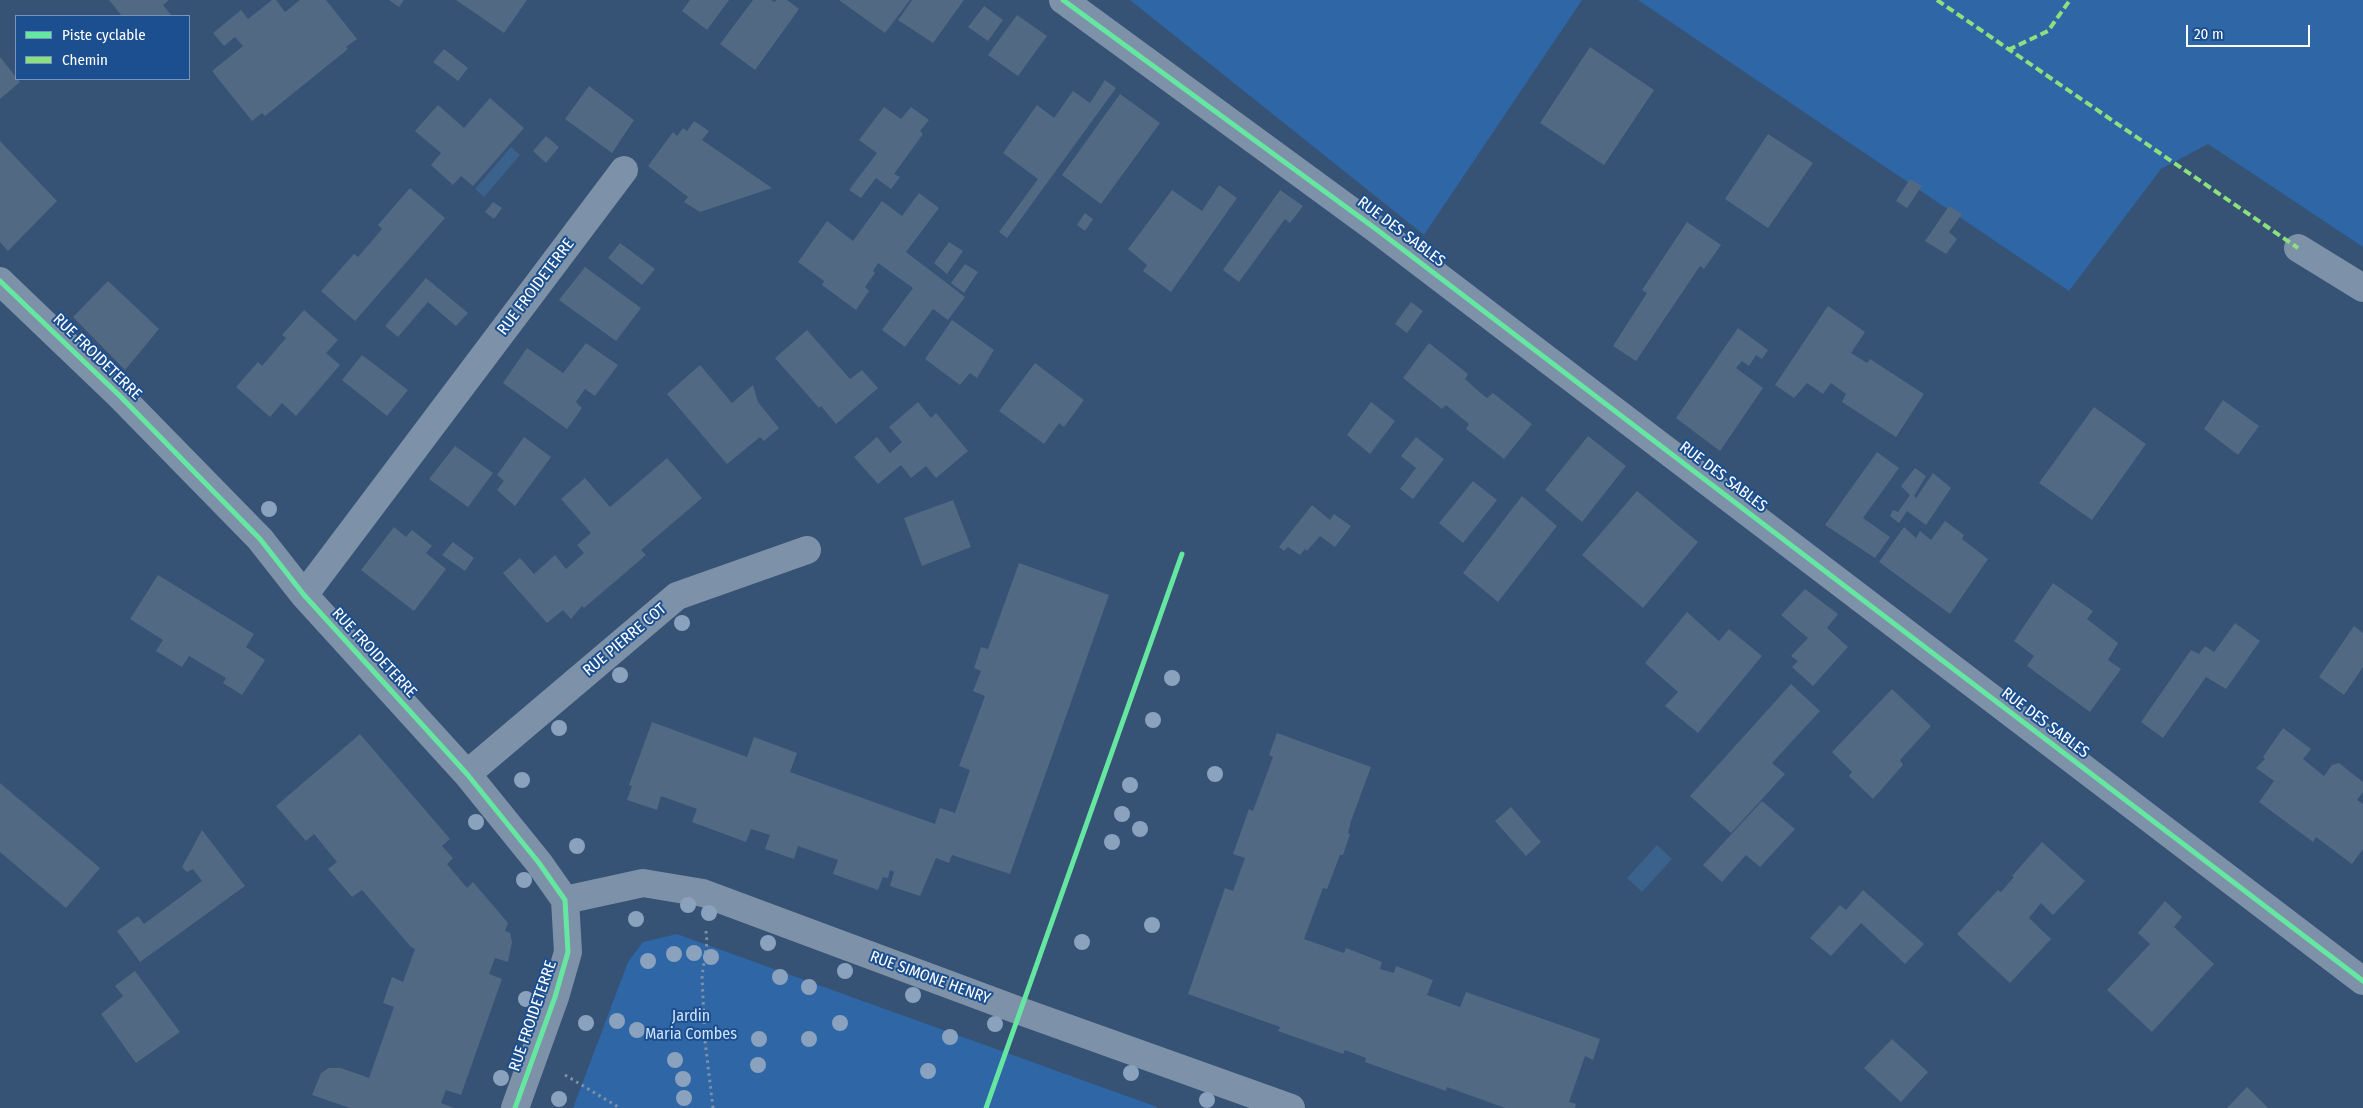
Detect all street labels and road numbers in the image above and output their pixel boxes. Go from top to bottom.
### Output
street label: RUE DES SABLES [1353,193,1449,271]
street label: RUE FROIDETERRE [494,235,578,339]
street label: RUE FROIDETERRE [49,310,145,404]
street label: RUE DES SABLES [1675,438,1771,516]
street label: RUE PIERRE COT [579,600,671,680]
street label: RUE FROIDETERRE [328,604,420,702]
street label: RUE DES SABLES [1997,684,2093,762]
street label: RUE SIMONE HENRY [867,947,993,1009]
street label: RUE FROIDETERRE [505,958,561,1074]

